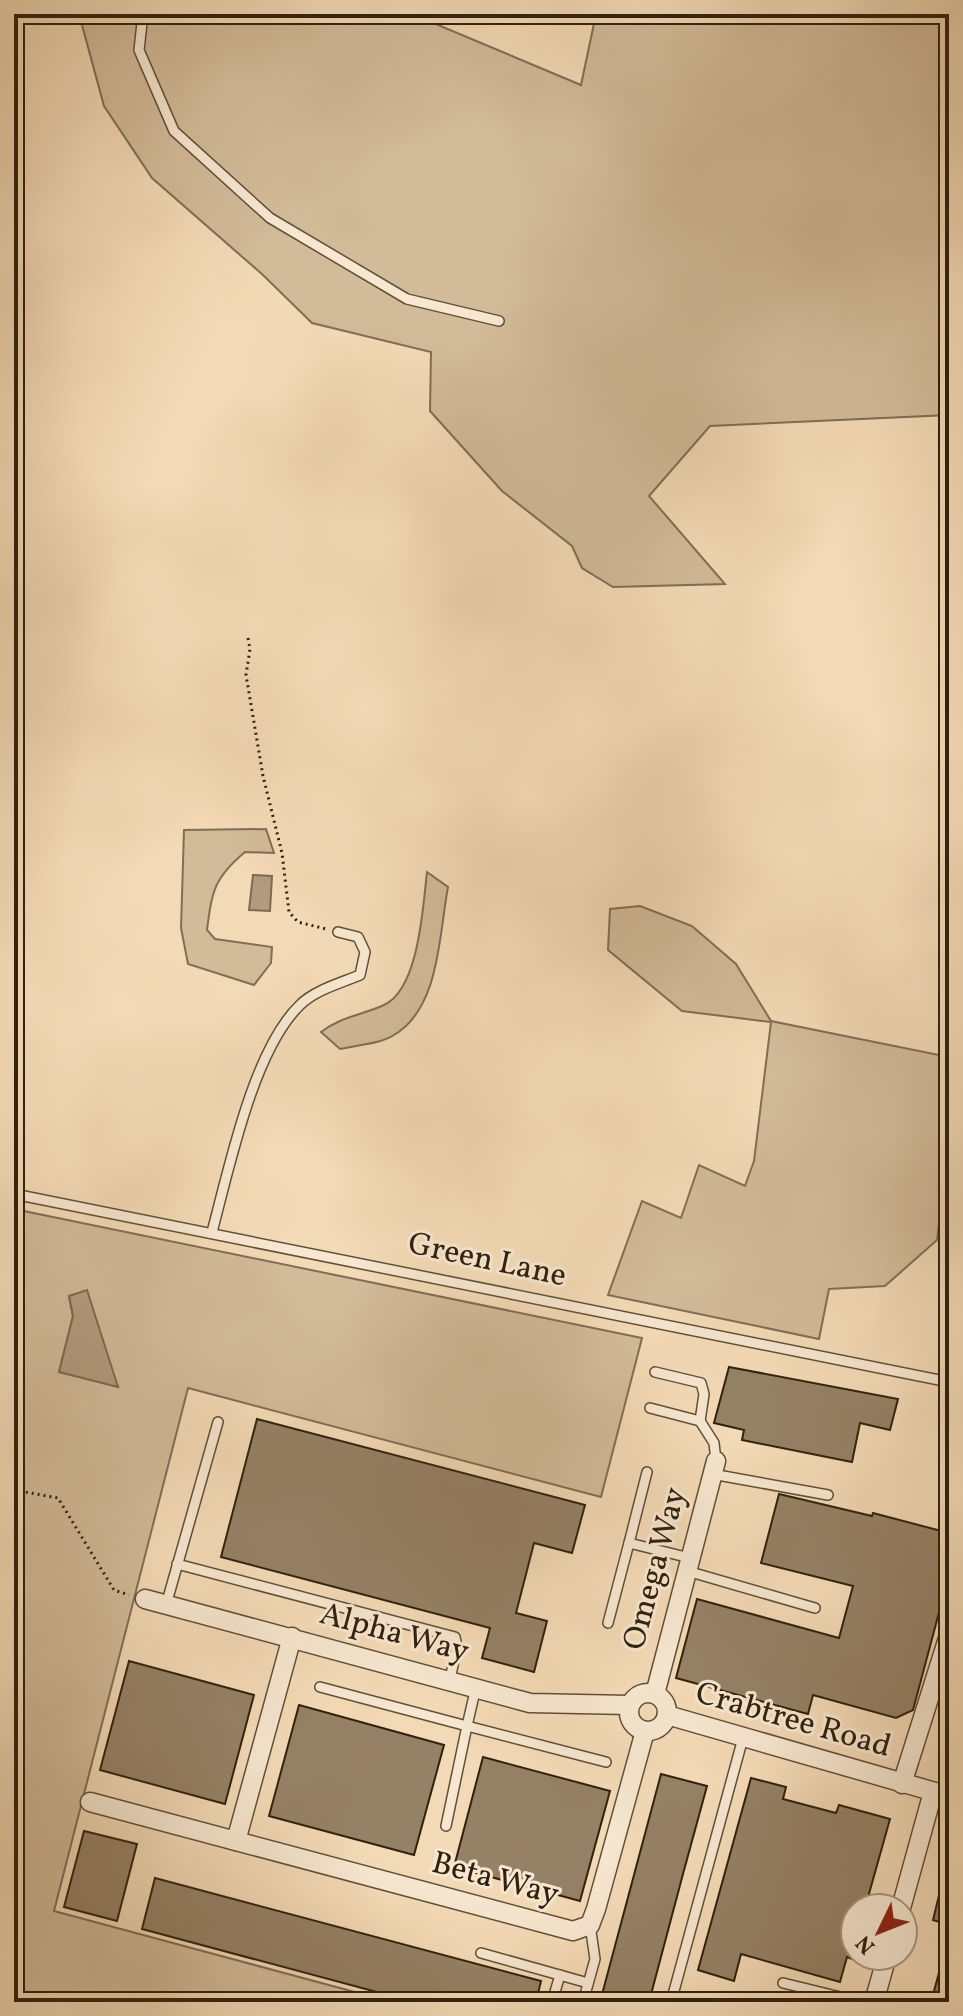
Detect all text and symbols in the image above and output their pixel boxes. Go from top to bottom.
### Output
street label: Green Lane [404,1223,570,1299]
street label: Omega Way [613,1483,699,1655]
street label: Alpha Way [315,1593,473,1675]
street label: Crabtree Road [690,1672,896,1770]
street label: Beta Way [427,1842,563,1918]
north arrow [839,1892,919,1972]
text: N [849,1928,883,1960]

